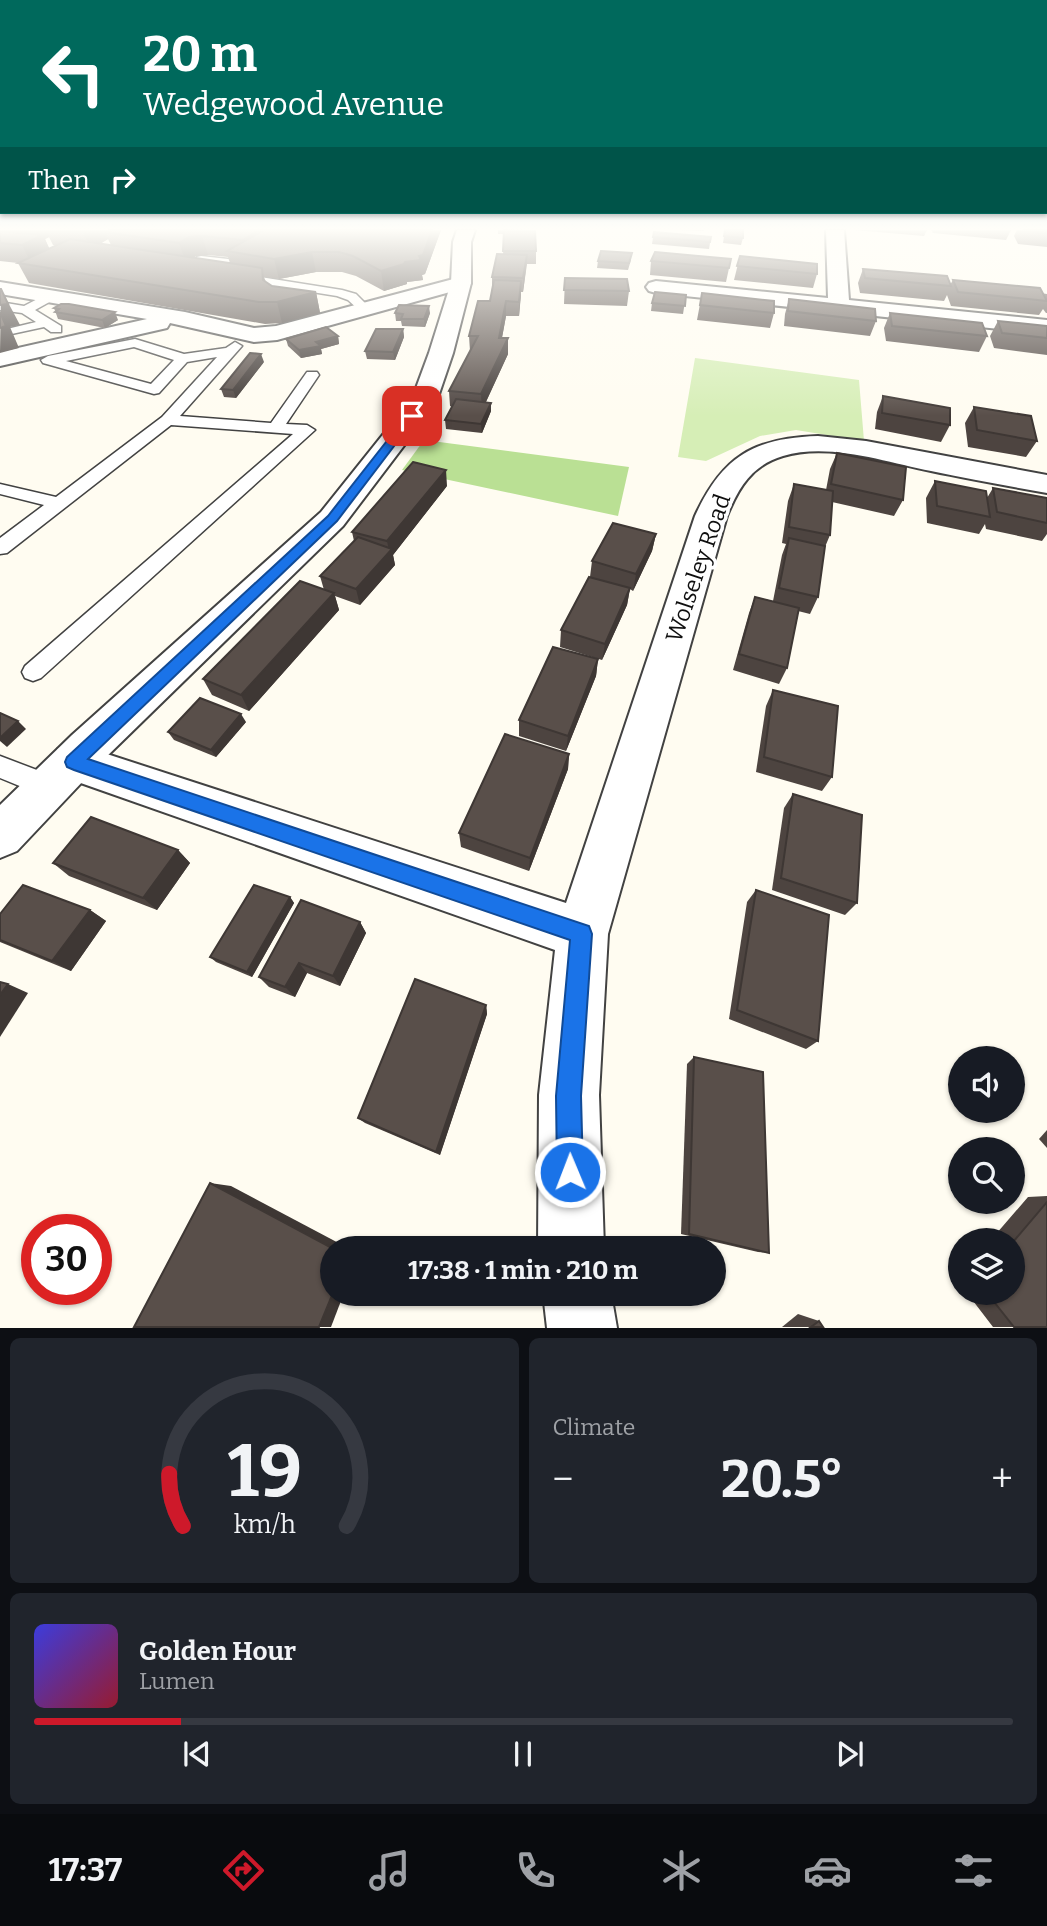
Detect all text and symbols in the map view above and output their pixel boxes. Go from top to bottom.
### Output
text: 20 m [143,25,257,84]
icon: left [28,28,119,119]
text: Wedgewood Avenue [143,85,444,123]
icon: right [104,161,142,199]
text: Then [28,165,90,196]
pin [382,386,442,446]
icon: arrive [393,397,431,435]
street label: Wolseley Road [660,490,737,646]
map controls [948,1046,1025,1305]
button: sound [948,1046,1025,1123]
position arrow [533,1135,607,1209]
button: search [948,1137,1025,1214]
speed limit sign: 30 [21,1214,112,1305]
button: layers [948,1228,1025,1305]
text: 17:38 · 1 min · 210 m [408,1255,638,1286]
text: Climate [553,1413,635,1441]
text: 19 [227,1429,301,1516]
text: 20.5° [721,1448,844,1511]
text: − [553,1456,573,1502]
text: + [991,1456,1013,1502]
text: km/h [233,1510,296,1540]
text: Golden Hour [139,1636,296,1667]
text: Lumen [139,1667,215,1695]
icon: previous [178,1735,216,1773]
icon: pause [504,1735,542,1773]
icon: next [831,1735,869,1773]
icon: directions [219,1846,268,1895]
icon: music [365,1846,414,1895]
icon: phone [511,1846,560,1895]
icon: climate [657,1846,706,1895]
icon: car [803,1846,852,1895]
icon: filters [949,1846,998,1895]
text: 17:37 [49,1851,122,1889]

